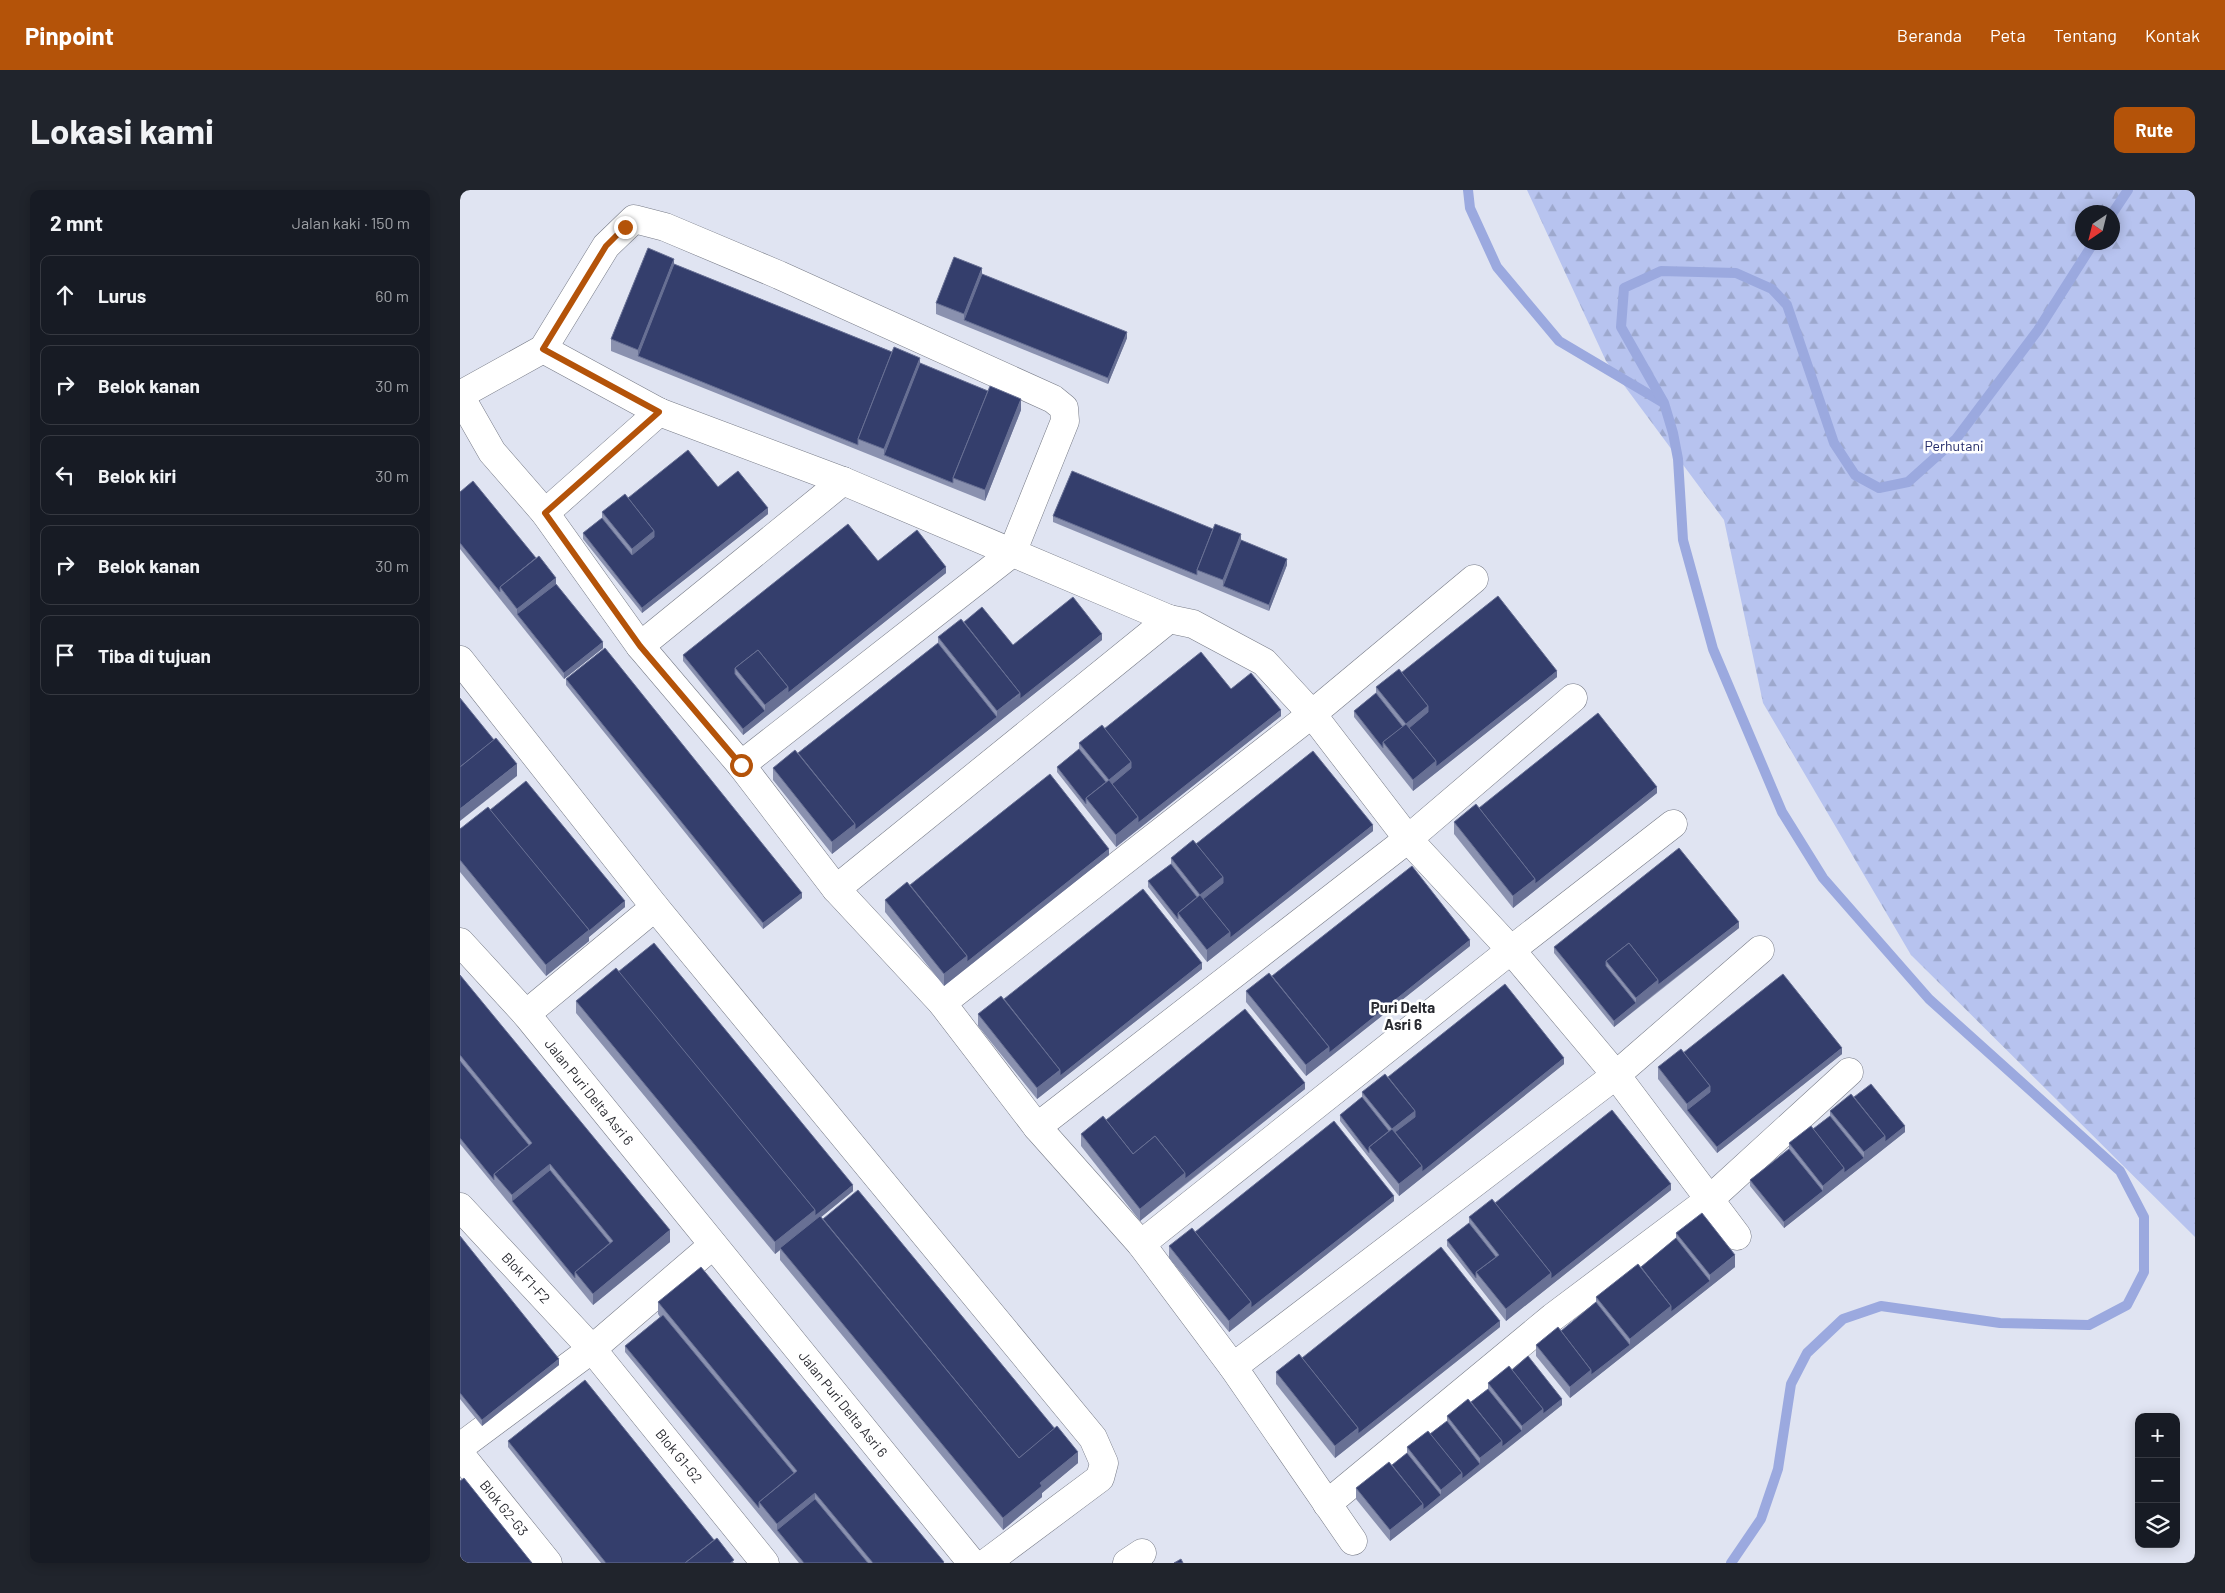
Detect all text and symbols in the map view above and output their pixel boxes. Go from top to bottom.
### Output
text: Pinpoint [25,21,114,50]
text: Beranda [1897,24,1962,46]
text: Peta [1990,24,2026,46]
text: Tentang [2054,24,2117,46]
text: Kontak [2145,24,2200,46]
button: Rute [2114,107,2195,153]
text: Lokasi kami [30,109,214,151]
north arrow [2075,205,2120,250]
text: 2 mnt [50,210,103,235]
text: Jalan kaki · 150 m [292,213,410,232]
route end [614,216,637,239]
icon: ahead [51,281,79,309]
text: Lurus [98,284,146,307]
text: 60 m [375,286,409,305]
icon: right [51,371,79,399]
text: Belok kanan [98,374,200,397]
text: 30 m [375,376,409,395]
park label: Perhutani [1924,437,1984,454]
icon: left [51,461,79,489]
text: Belok kiri [98,464,176,487]
text: 30 m [375,466,409,485]
icon: right [51,551,79,579]
text: Belok kanan [98,554,200,577]
text: 30 m [375,556,409,575]
icon: arrive [51,641,79,669]
text: Tiba di tujuan [98,644,211,667]
route start [730,754,753,777]
district label: Puri Delta Asri 6 [1371,998,1435,1033]
street label: Jalan Puri Delta Asri 6 [541,1035,637,1148]
street label: Blok F1-F2 [499,1249,554,1307]
street label: Jalan Puri Delta Asri 6 [795,1347,891,1460]
map controls [2135,1413,2180,1548]
button: + [2135,1413,2180,1458]
street label: Blok G1-G2 [652,1425,706,1486]
button: − [2135,1458,2180,1503]
street label: Blok G2-G3 [477,1476,532,1539]
button: layers [2135,1503,2180,1548]

